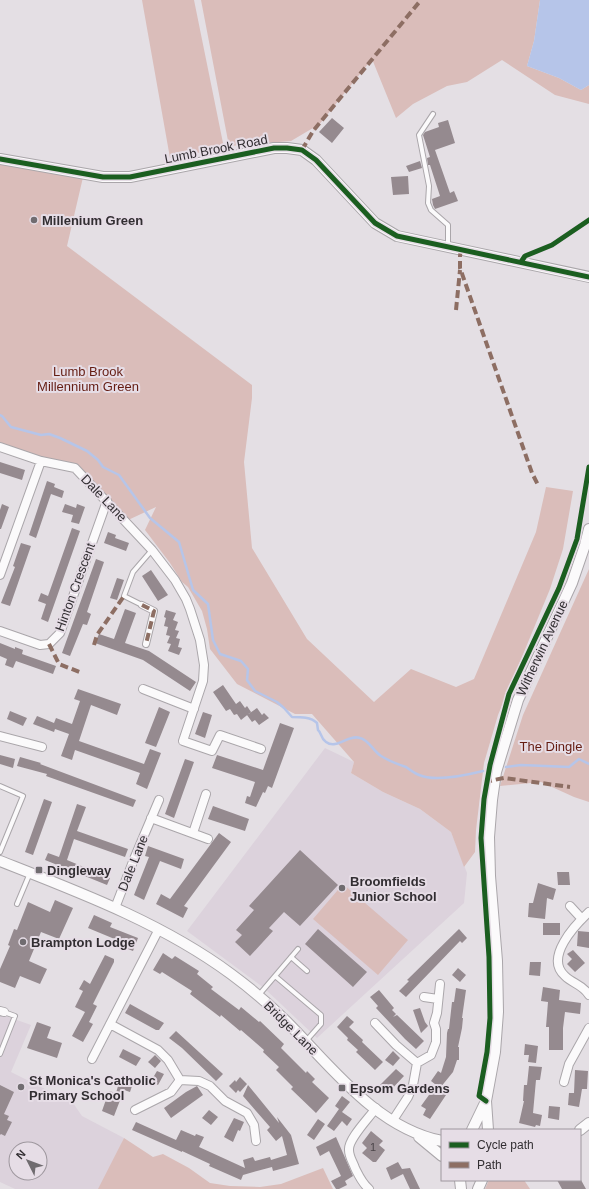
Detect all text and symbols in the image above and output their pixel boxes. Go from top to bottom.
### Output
street label: Lumb Brook Road [163,132,269,166]
place label: Millenium Green [42,213,143,228]
marker: Millenium Green [29,215,39,225]
park label: Lumb Brook Millennium Green [37,364,139,394]
street label: Dale Lane [78,471,130,525]
street label: Hinton Crescent [52,540,98,633]
street label: Witherwin Avenue [513,598,571,698]
park label: The Dingle [520,739,582,754]
street label: Dale Lane [115,833,151,893]
place label: Dingleway [47,863,112,878]
marker: Dingleway [34,865,44,875]
place label: Broomfields Junior School [350,874,437,904]
marker: Broomfields Junior School [337,883,347,893]
place label: Brampton Lodge [31,935,135,950]
marker: Brampton Lodge [18,937,28,947]
street label: Bridge Lane [261,998,321,1058]
place label: St Monica's Catholic Primary School [29,1073,156,1103]
place label: Epsom Gardens [350,1081,450,1096]
marker: St Monica's Catholic Primary School [16,1082,26,1092]
marker: Epsom Gardens [337,1083,347,1093]
legend [441,1129,581,1181]
text: Cycle path [477,1138,534,1152]
north arrow [8,1141,48,1181]
house number: 1 [370,1141,376,1153]
text: N [13,1147,28,1161]
text: Path [477,1158,502,1172]

